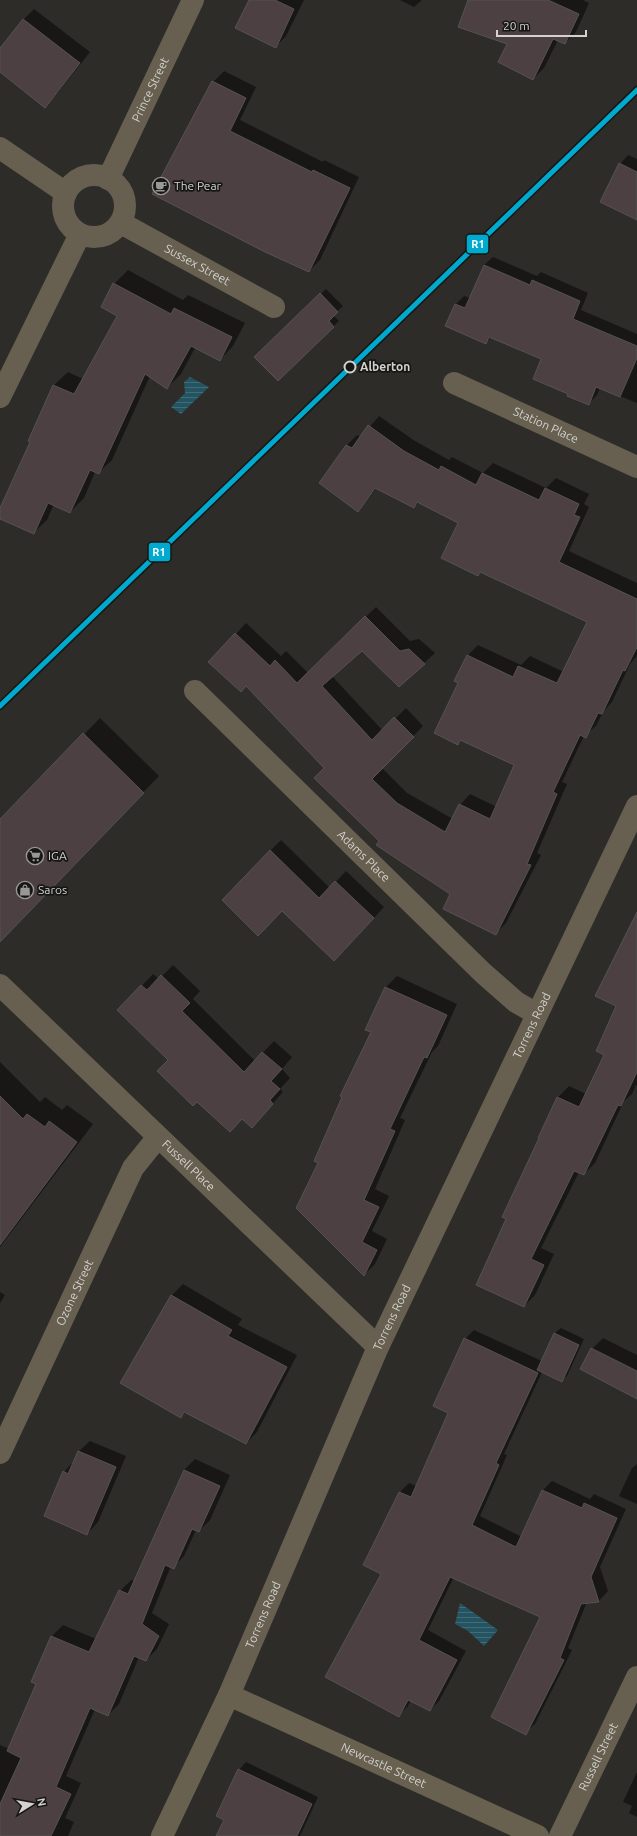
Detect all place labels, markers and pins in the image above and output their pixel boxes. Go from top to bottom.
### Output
cafe icon: The Pear [151,176,171,196]
place label: The Pear [174,179,222,192]
marker: Alberton [343,360,357,374]
place label: Alberton [360,360,410,373]
supermarket icon: IGA [25,846,45,866]
place label: IGA [48,849,67,862]
shop icon: Saros [15,880,35,900]
place label: Saros [38,883,67,896]

